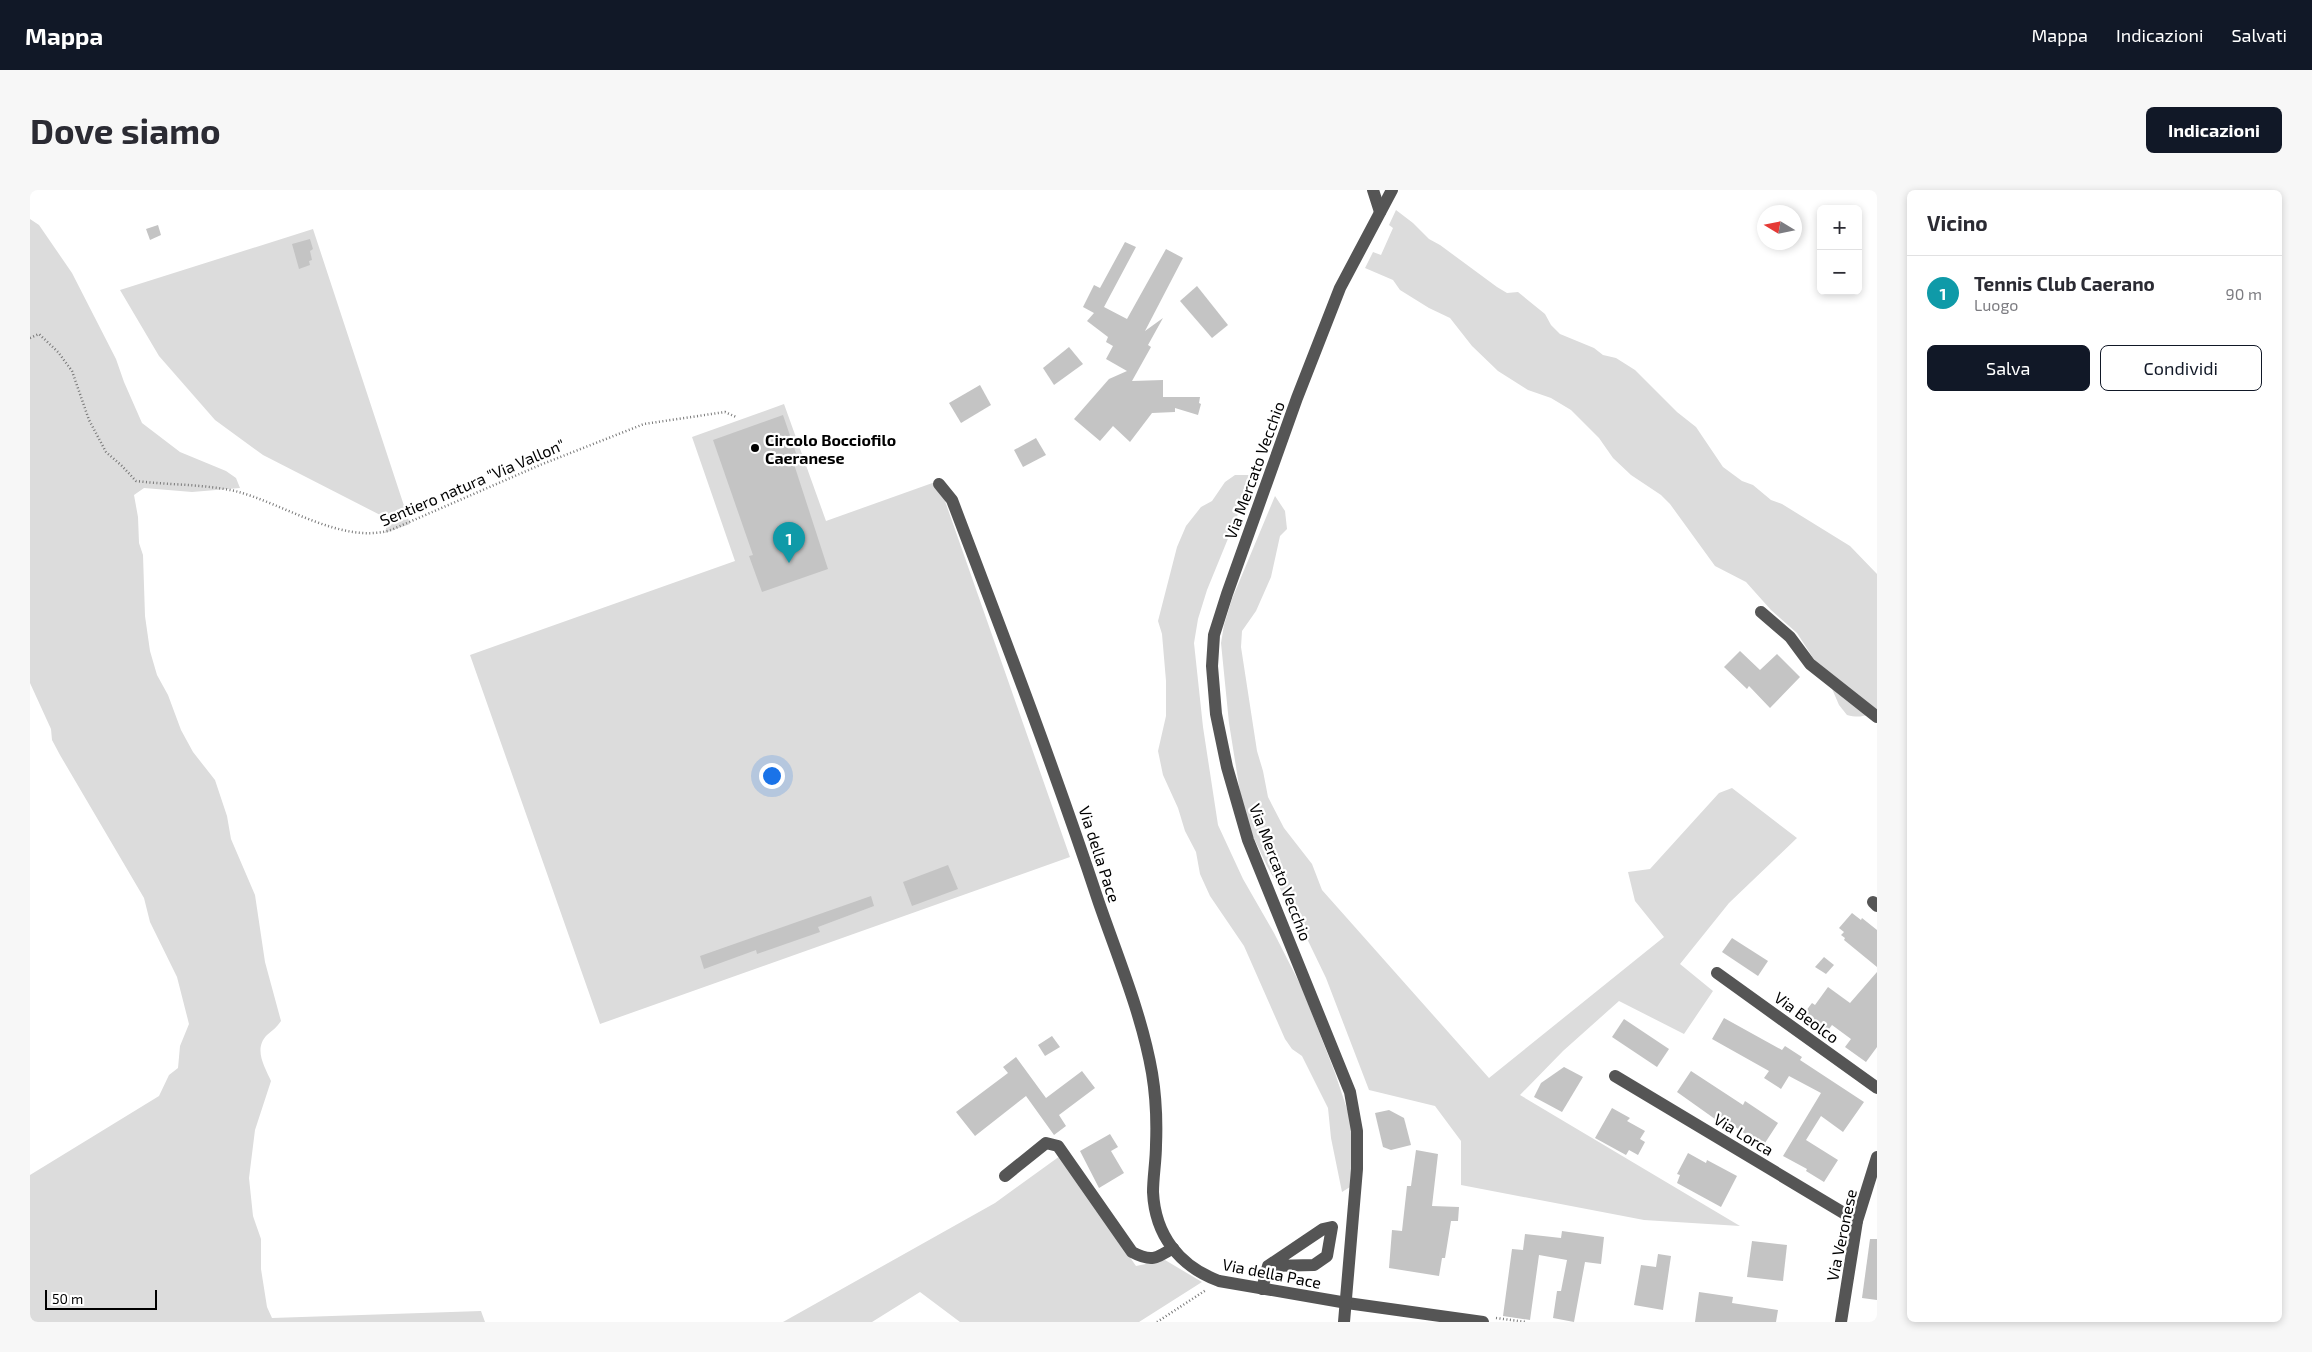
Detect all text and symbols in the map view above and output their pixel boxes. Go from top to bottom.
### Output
text: Mappa [25,21,103,50]
text: Mappa [2032,24,2088,46]
text: Indicazioni [2116,24,2203,46]
text: Salvati [2231,24,2287,46]
button: Indicazioni [2146,107,2282,153]
text: Dove siamo [30,109,221,151]
north arrow [1757,205,1802,250]
map controls [1817,205,1862,295]
button: + [1817,205,1862,250]
text: Vicino [1927,210,1988,235]
button: − [1817,250,1862,295]
text: Tennis Club Caerano [1974,272,2155,295]
text: 1 [1940,284,1946,303]
text: 90 m [2226,284,2262,303]
text: Luogo [1974,295,2018,314]
button: Salva [1927,345,2090,391]
button: Condividi [2100,345,2262,391]
street label: Via Mercato Vecchio [1220,398,1288,542]
place label: Circolo Bocciofilo Caeranese [765,430,896,467]
street label: Sentiero natura "Via Vallon" [377,434,567,530]
marker: Circolo Bocciofilo Caeranese [749,442,761,454]
pin: 1 [773,522,805,563]
your location [759,763,785,789]
street label: Via Mercato Vecchio [1246,801,1316,943]
street label: Via della Pace [1075,803,1125,905]
street label: Via Beolco [1771,987,1843,1047]
street label: Via Lorca [1711,1109,1777,1159]
street label: Via Veronese [1822,1187,1860,1283]
street label: Via della Pace [1221,1254,1323,1292]
scale bar [45,1287,158,1310]
text: 50 m [52,1290,83,1307]

